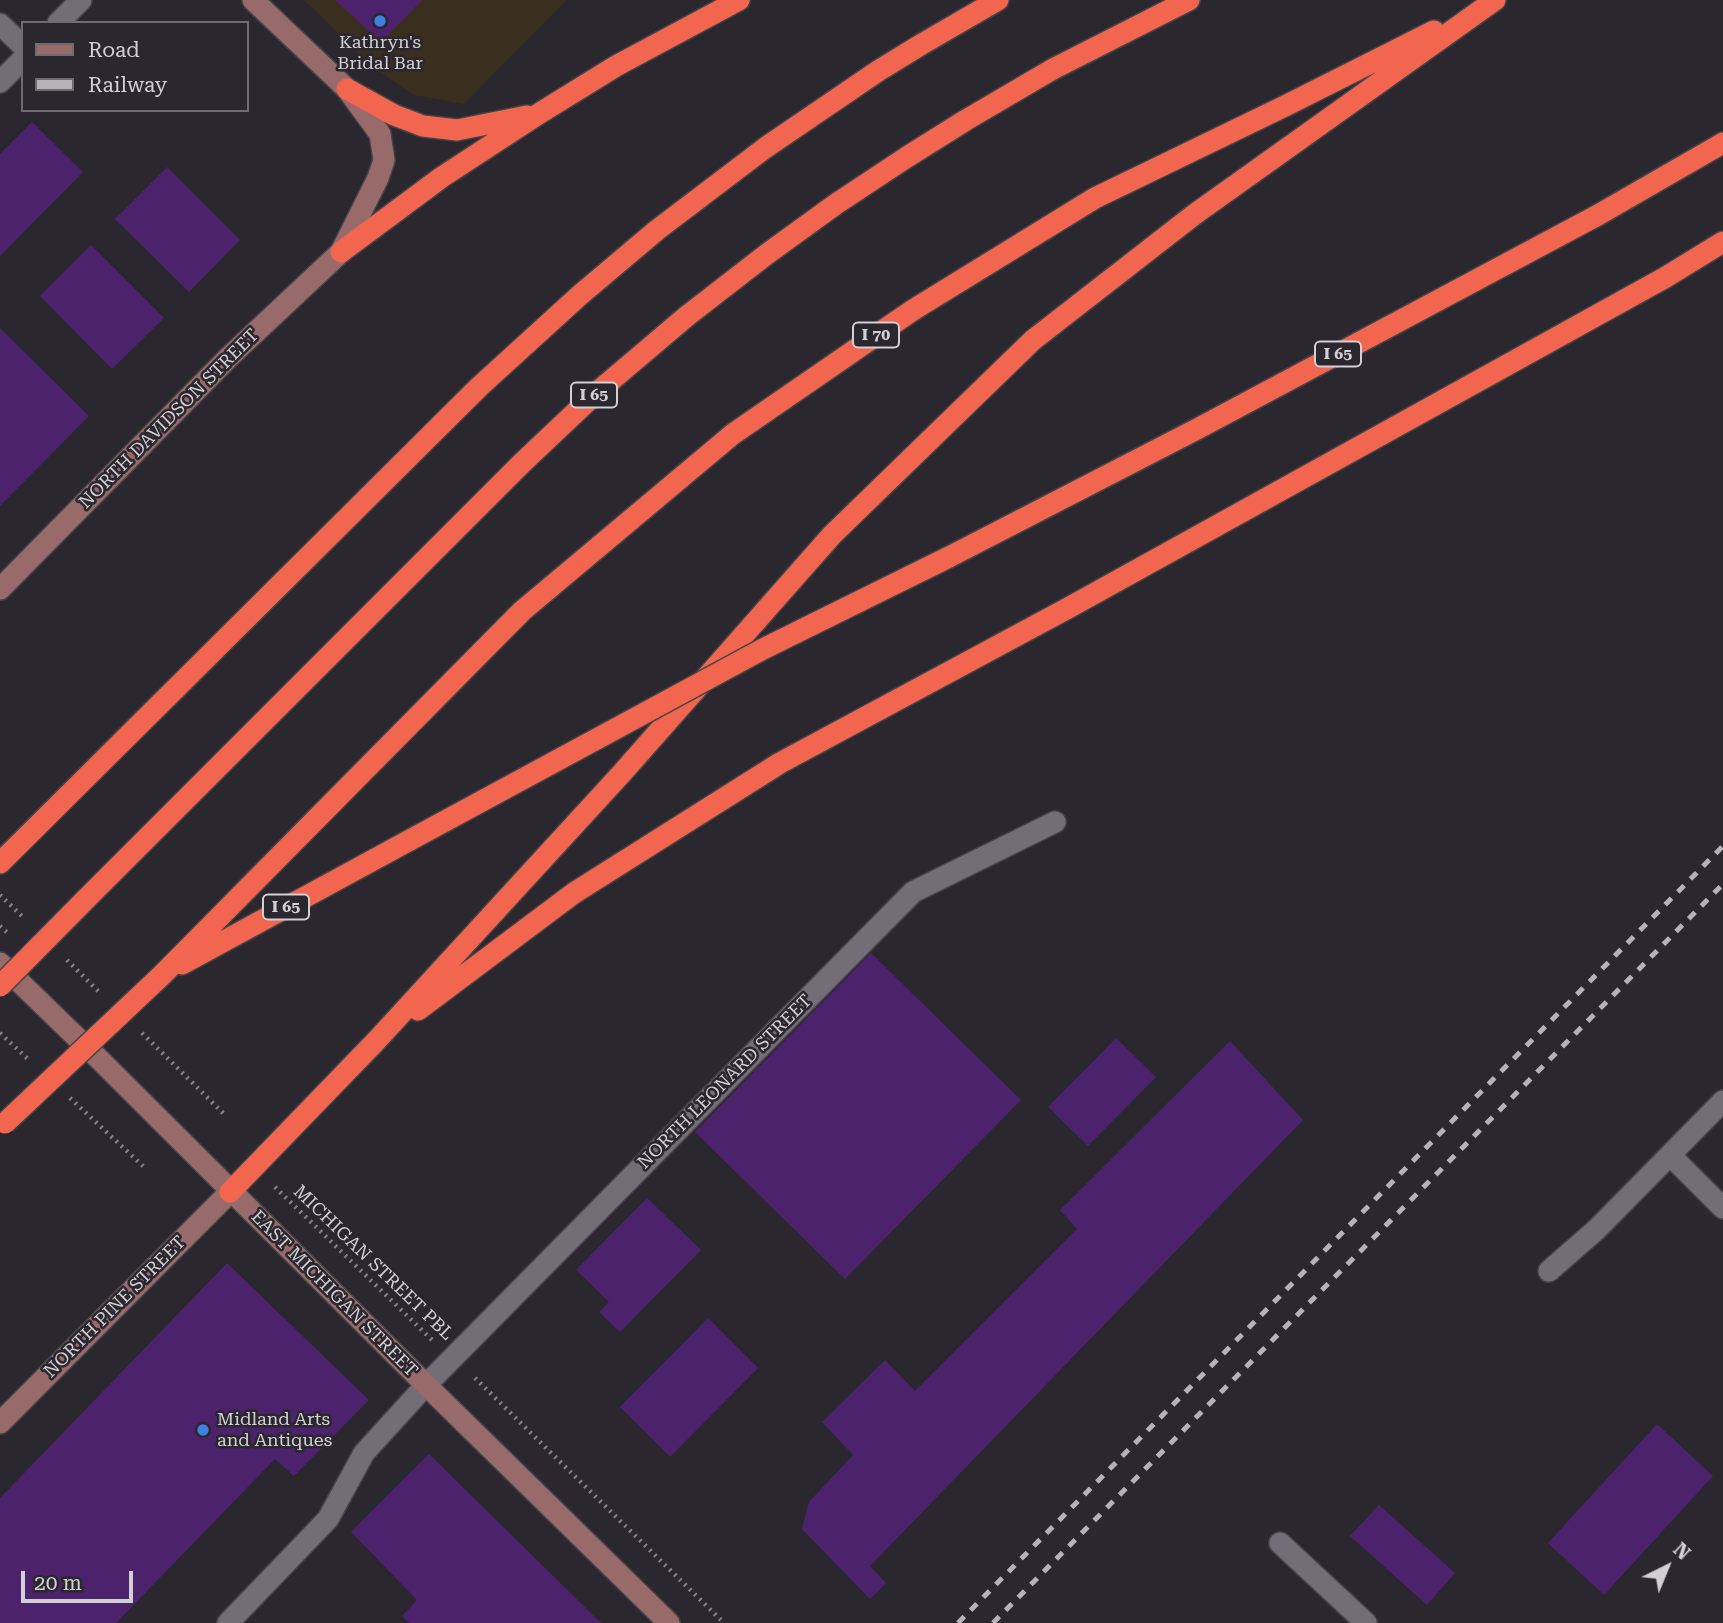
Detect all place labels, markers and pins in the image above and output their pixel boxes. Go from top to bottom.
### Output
marker: Kathryn's Bridal Bar [372,13,388,29]
place label: Kathryn's Bridal Bar [337,32,423,74]
place label: Midland Arts and Antiques [217,1409,332,1452]
marker: Midland Arts and Antiques [195,1422,211,1438]

